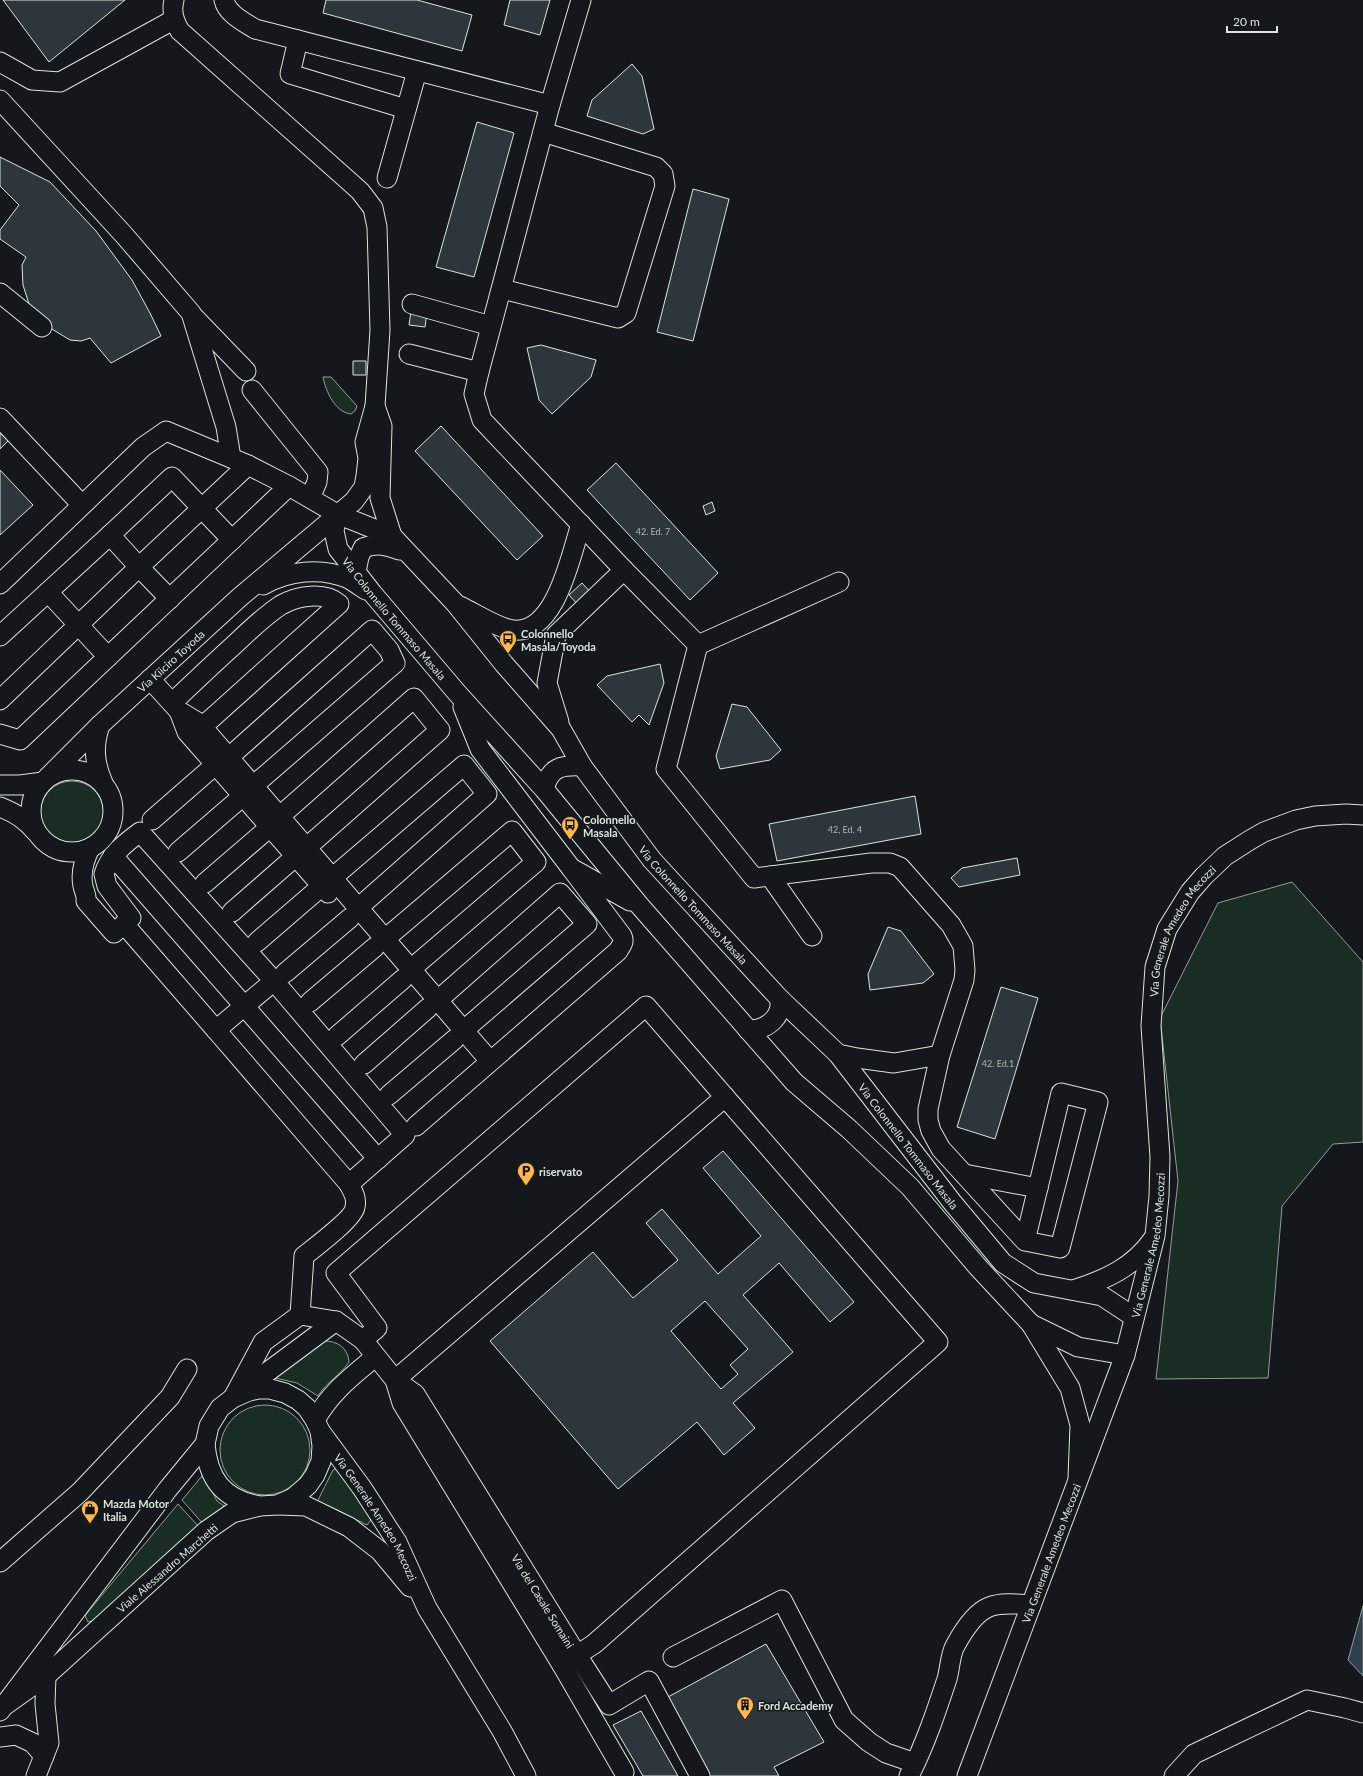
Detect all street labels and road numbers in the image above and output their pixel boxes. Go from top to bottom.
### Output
street label: Via Colonnello Tommaso Masala [340,554,449,682]
street label: Via Kiiciro Toyoda [134,627,207,694]
street label: Via Colonnello Tommaso Masala [637,843,751,966]
street label: Via Generale Amedeo Mecozzi [1146,862,1218,997]
street label: Via Colonnello Tommaso Masala [856,1080,961,1211]
street label: Via Generale Amedeo Mecozzi [1128,1172,1166,1319]
street label: Via Generale Amedeo Mecozzi [332,1451,420,1583]
street label: Via Generale Amedeo Mecozzi [1019,1481,1083,1625]
street label: Viale Alessandro Marchetti [114,1521,220,1615]
street label: Via del Casale Somaini [509,1551,578,1651]

